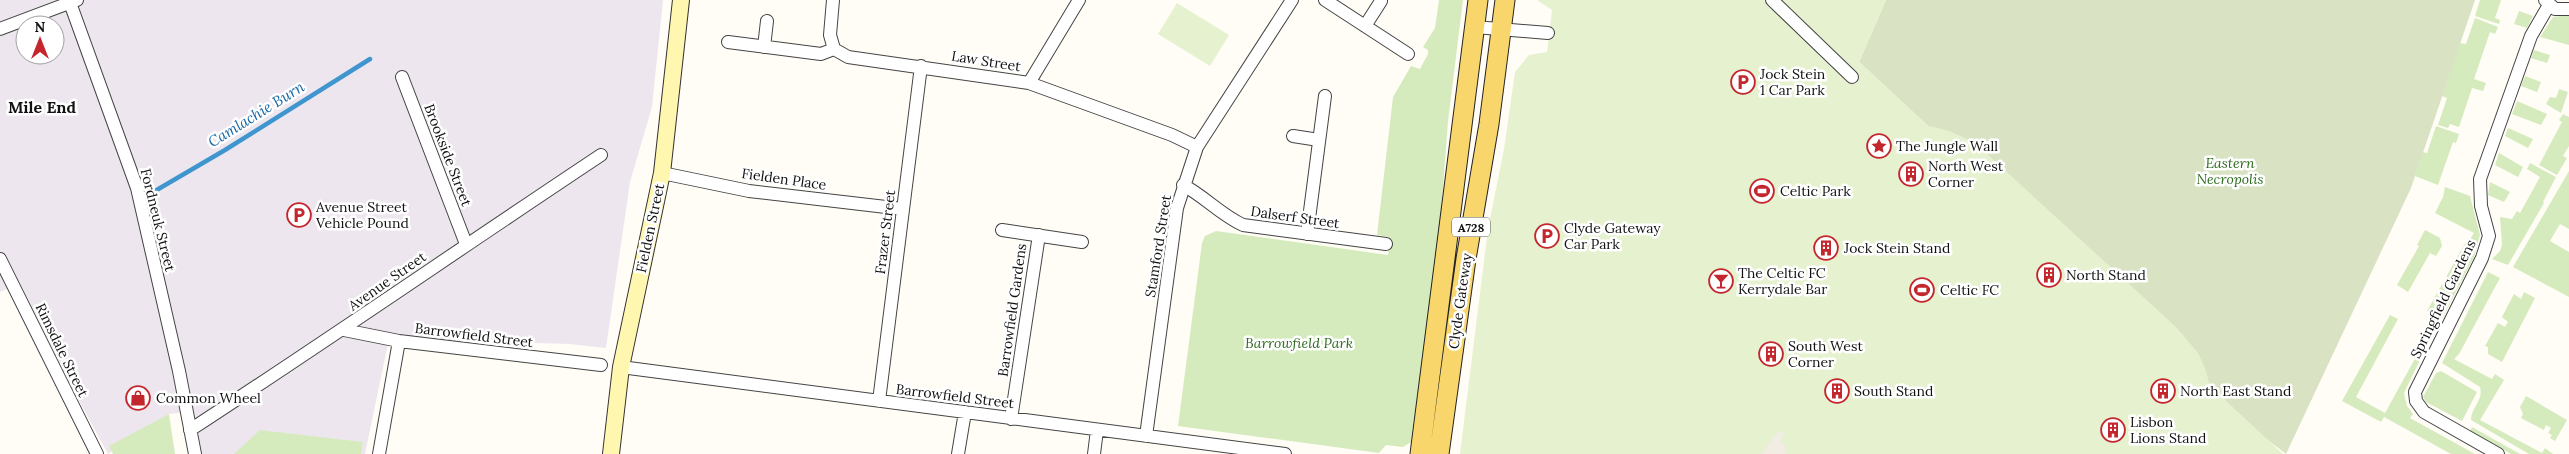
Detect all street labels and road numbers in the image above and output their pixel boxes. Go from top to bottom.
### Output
street label: Law Street [950,47,1023,75]
street label: Brookside Street [420,101,476,209]
street label: Fielden Place [740,164,828,194]
street label: Fordneuk Street [137,167,180,274]
street label: Fielden Street [632,181,668,274]
street label: Frazer Street [871,188,899,275]
street label: Stamford Street [1141,193,1175,299]
street label: Dalserf Street [1249,202,1341,232]
road number: A728 [1452,218,1490,236]
street label: Springfield Gardens [2406,237,2480,361]
street label: Barrowfield Gardens [994,242,1030,378]
street label: Avenue Street [344,247,430,315]
street label: Clyde Gateway [1444,251,1476,350]
street label: Rimsdale Street [32,300,93,400]
street label: Barrowfield Street [414,319,535,351]
street label: Barrowfield Street [895,380,1016,412]

